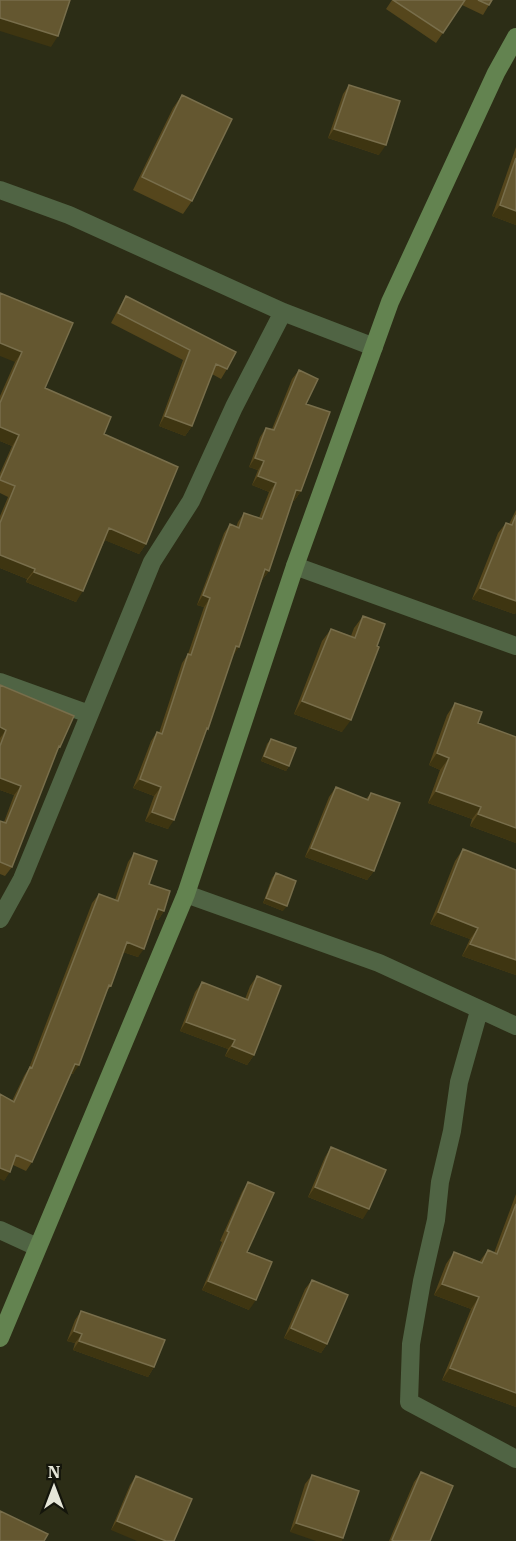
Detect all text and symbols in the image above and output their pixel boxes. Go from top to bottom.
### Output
north arrow [24,1457,84,1517]
text: N [48,1462,60,1482]

